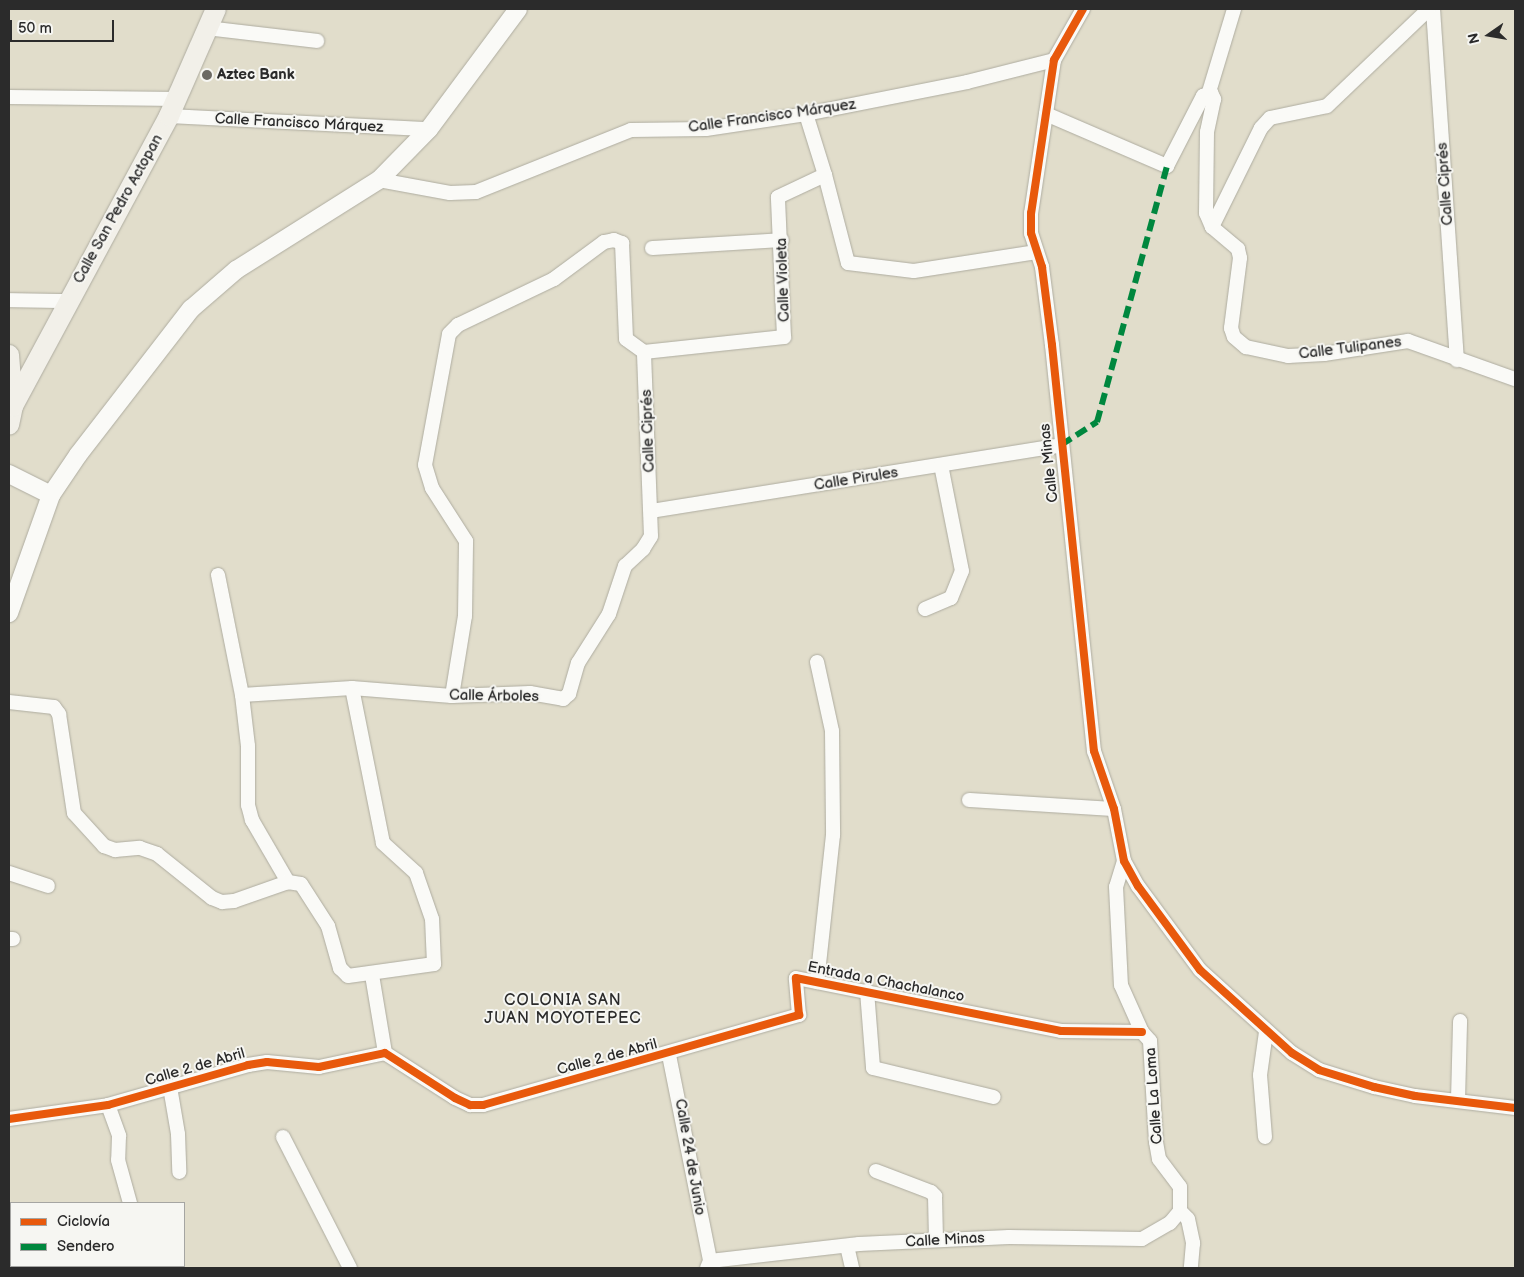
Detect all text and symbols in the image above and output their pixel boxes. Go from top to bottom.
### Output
scale bar [12,10,116,42]
north arrow [1464,10,1514,60]
text: 50 m [18,19,52,38]
text: N [1464,31,1483,46]
place label: Aztec Bank [217,66,295,84]
marker: Aztec Bank [201,69,213,81]
street label: Calle Francisco Márquez [687,95,857,137]
street label: Calle Francisco Márquez [214,110,384,136]
street label: Calle San Pedro Actopan [69,131,167,287]
street label: Calle Ciprés [1433,142,1457,226]
street label: Calle Violeta [773,237,793,323]
street label: Calle Tulipanes [1297,333,1403,363]
street label: Calle Ciprés [638,389,658,473]
street label: Calle Minas [1036,423,1062,503]
street label: Calle Pirules [813,463,899,495]
street label: Calle Árboles [449,686,539,706]
street label: Entrada a Chachalanco [806,958,966,1006]
district label: COLONIA SAN JUAN MOYOTEPEC [483,991,643,1029]
street label: Calle 2 de Abril [555,1035,659,1079]
street label: Calle 2 de Abril [143,1044,247,1090]
street label: Calle La Loma [1142,1047,1166,1145]
street label: Calle 24 de Junio [671,1097,709,1217]
legend [10,1202,185,1267]
text: Ciclovía [57,1212,110,1231]
street label: Calle Minas [905,1229,985,1251]
text: Sendero [57,1237,115,1256]

